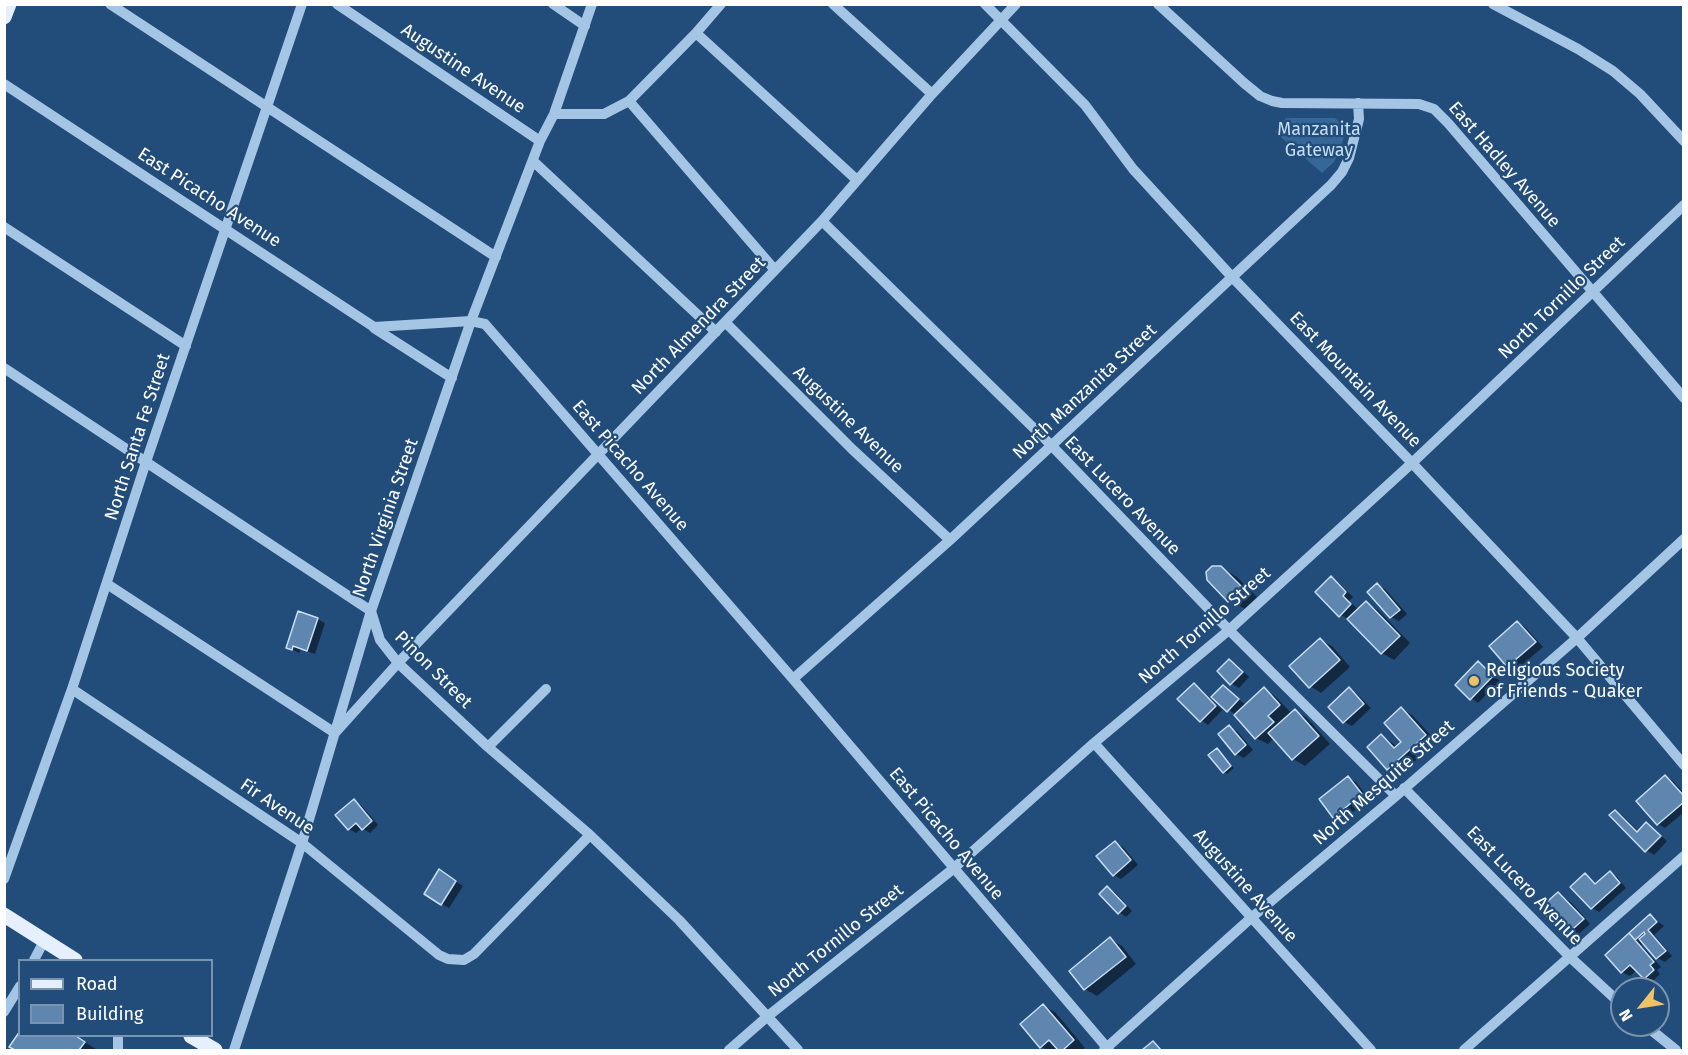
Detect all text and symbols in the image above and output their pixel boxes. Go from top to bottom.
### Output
street label: Augustine Avenue [397,19,529,119]
street label: East Hadley Avenue [1443,98,1565,232]
park label: Manzanita Gateway [1277,119,1361,162]
street label: East Picacho Avenue [133,144,285,252]
street label: North Tornillo Street [1494,232,1630,364]
street label: North Almendra Street [628,253,770,399]
street label: East Mountain Avenue [1285,308,1425,452]
street label: North Manzanita Street [1009,320,1161,464]
street label: North Santa Fe Street [101,351,175,523]
street label: Augustine Avenue [788,362,908,478]
street label: East Picacho Avenue [567,396,693,536]
street label: East Lucero Avenue [1060,432,1184,560]
street label: North Virginia Street [349,436,423,600]
street label: North Tornillo Street [1135,563,1275,689]
street label: Pinon Street [390,627,476,713]
place label: Religious Society of Friends - Quaker [1486,660,1642,702]
marker: Religious Society of Friends - Quaker [1467,674,1481,688]
street label: North Mesquite Street [1309,716,1459,850]
street label: East Picacho Avenue [884,763,1008,905]
street label: Fir Avenue [236,774,318,840]
street label: East Lucero Avenue [1462,822,1586,950]
street label: Augustine Avenue [1188,825,1302,947]
street label: North Tornillo Street [764,880,908,1002]
legend [18,959,213,1037]
text: Road [76,973,118,995]
north arrow [1610,977,1670,1037]
text: Building [76,1003,143,1025]
text: N [1615,1006,1637,1025]

